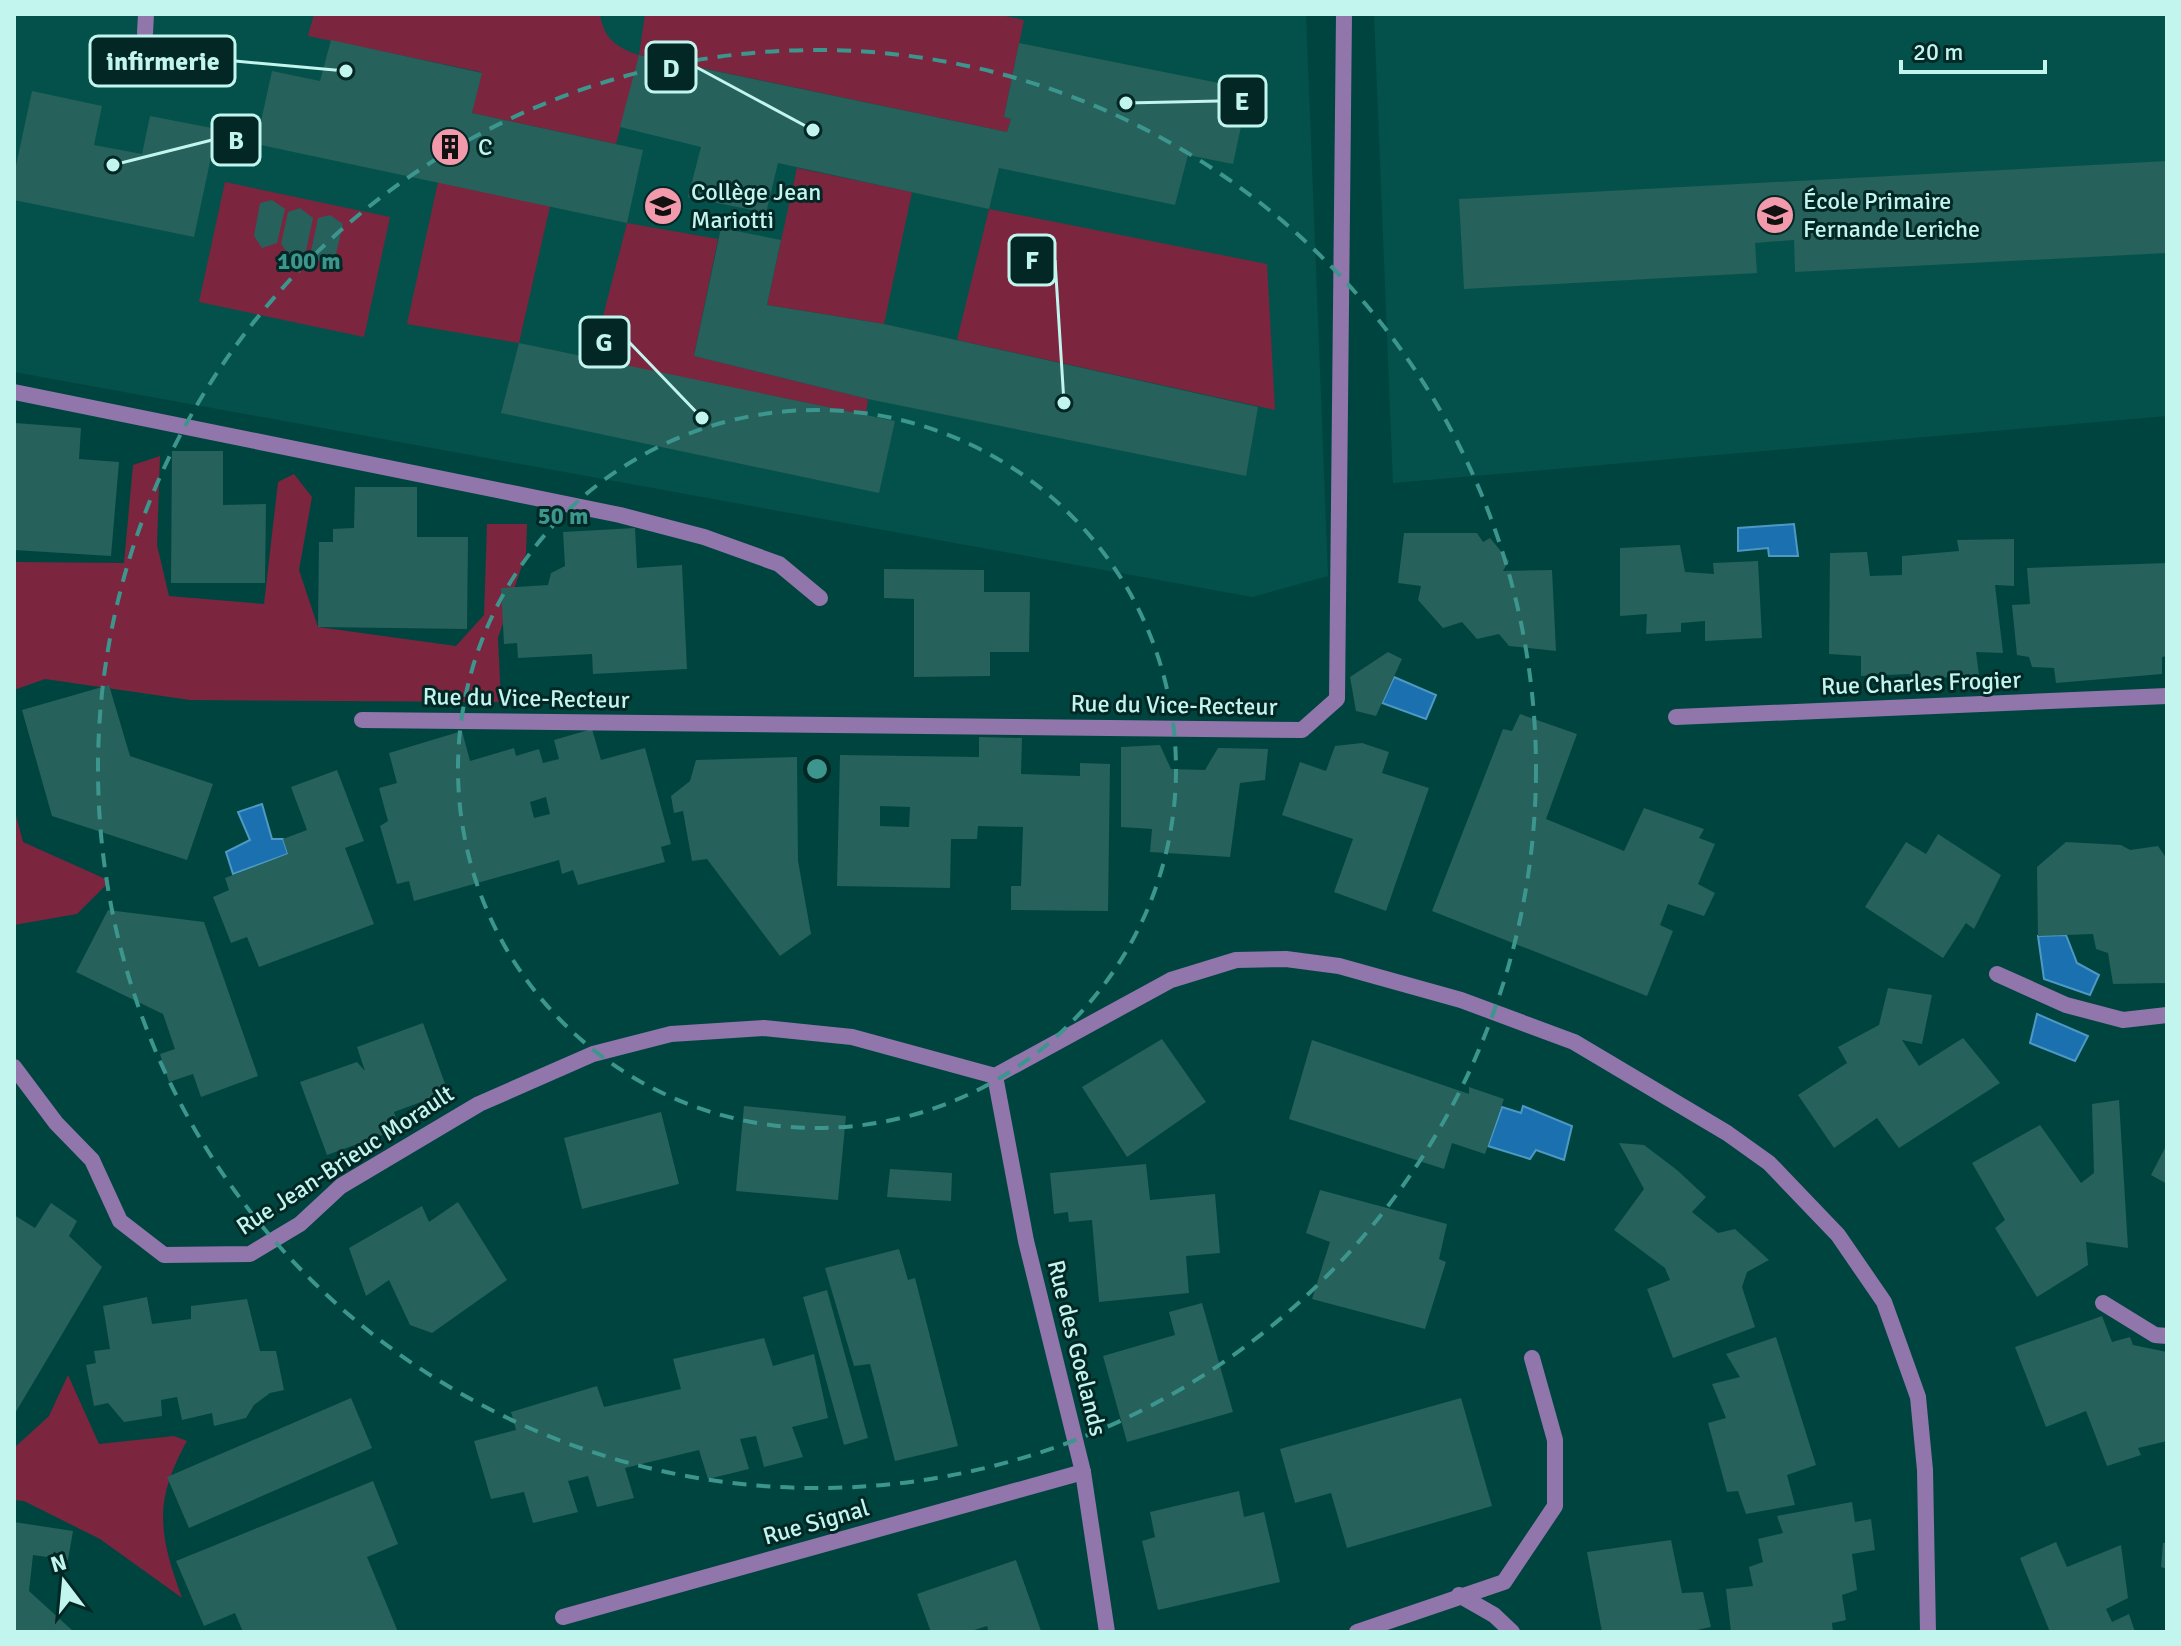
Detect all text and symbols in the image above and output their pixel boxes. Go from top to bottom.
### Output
scale bar [1901,24,2045,74]
callout: infirmerie [90,36,235,86]
text: 20 m [1913,37,1963,67]
callout: D [646,42,696,92]
text: infirmerie [106,46,220,78]
text: D [662,53,680,85]
callout: E [1219,76,1266,126]
text: E [1235,86,1249,118]
callout: B [212,115,260,165]
text: B [228,125,244,157]
building icon: C [429,126,471,168]
place label: C [478,132,492,162]
place label: Collège Jean Mariotti [691,177,821,235]
school or university icon: Collège Jean Mariotti [642,185,684,227]
place label: École Primaire Fernande Leriche [1803,186,1980,244]
school or university icon: École Primaire Fernande Leriche [1754,194,1796,236]
callout: F [1009,235,1055,285]
text: F [1025,245,1039,277]
text: 100 m [277,246,341,276]
callout: G [580,317,629,367]
text: G [595,327,613,359]
text: 50 m [538,501,588,531]
street label: Rue Charles Frogier [1820,665,2022,701]
street label: Rue du Vice-Recteur [422,681,630,715]
street label: Rue du Vice-Recteur [1070,688,1278,722]
centre of rings [803,755,831,783]
street label: Rue Jean-Brieuc Morault [231,1078,459,1242]
street label: Rue des Goelands [1041,1257,1113,1439]
street label: Rue Signal [759,1493,873,1551]
north arrow [24,1542,104,1622]
text: N [48,1548,70,1578]

